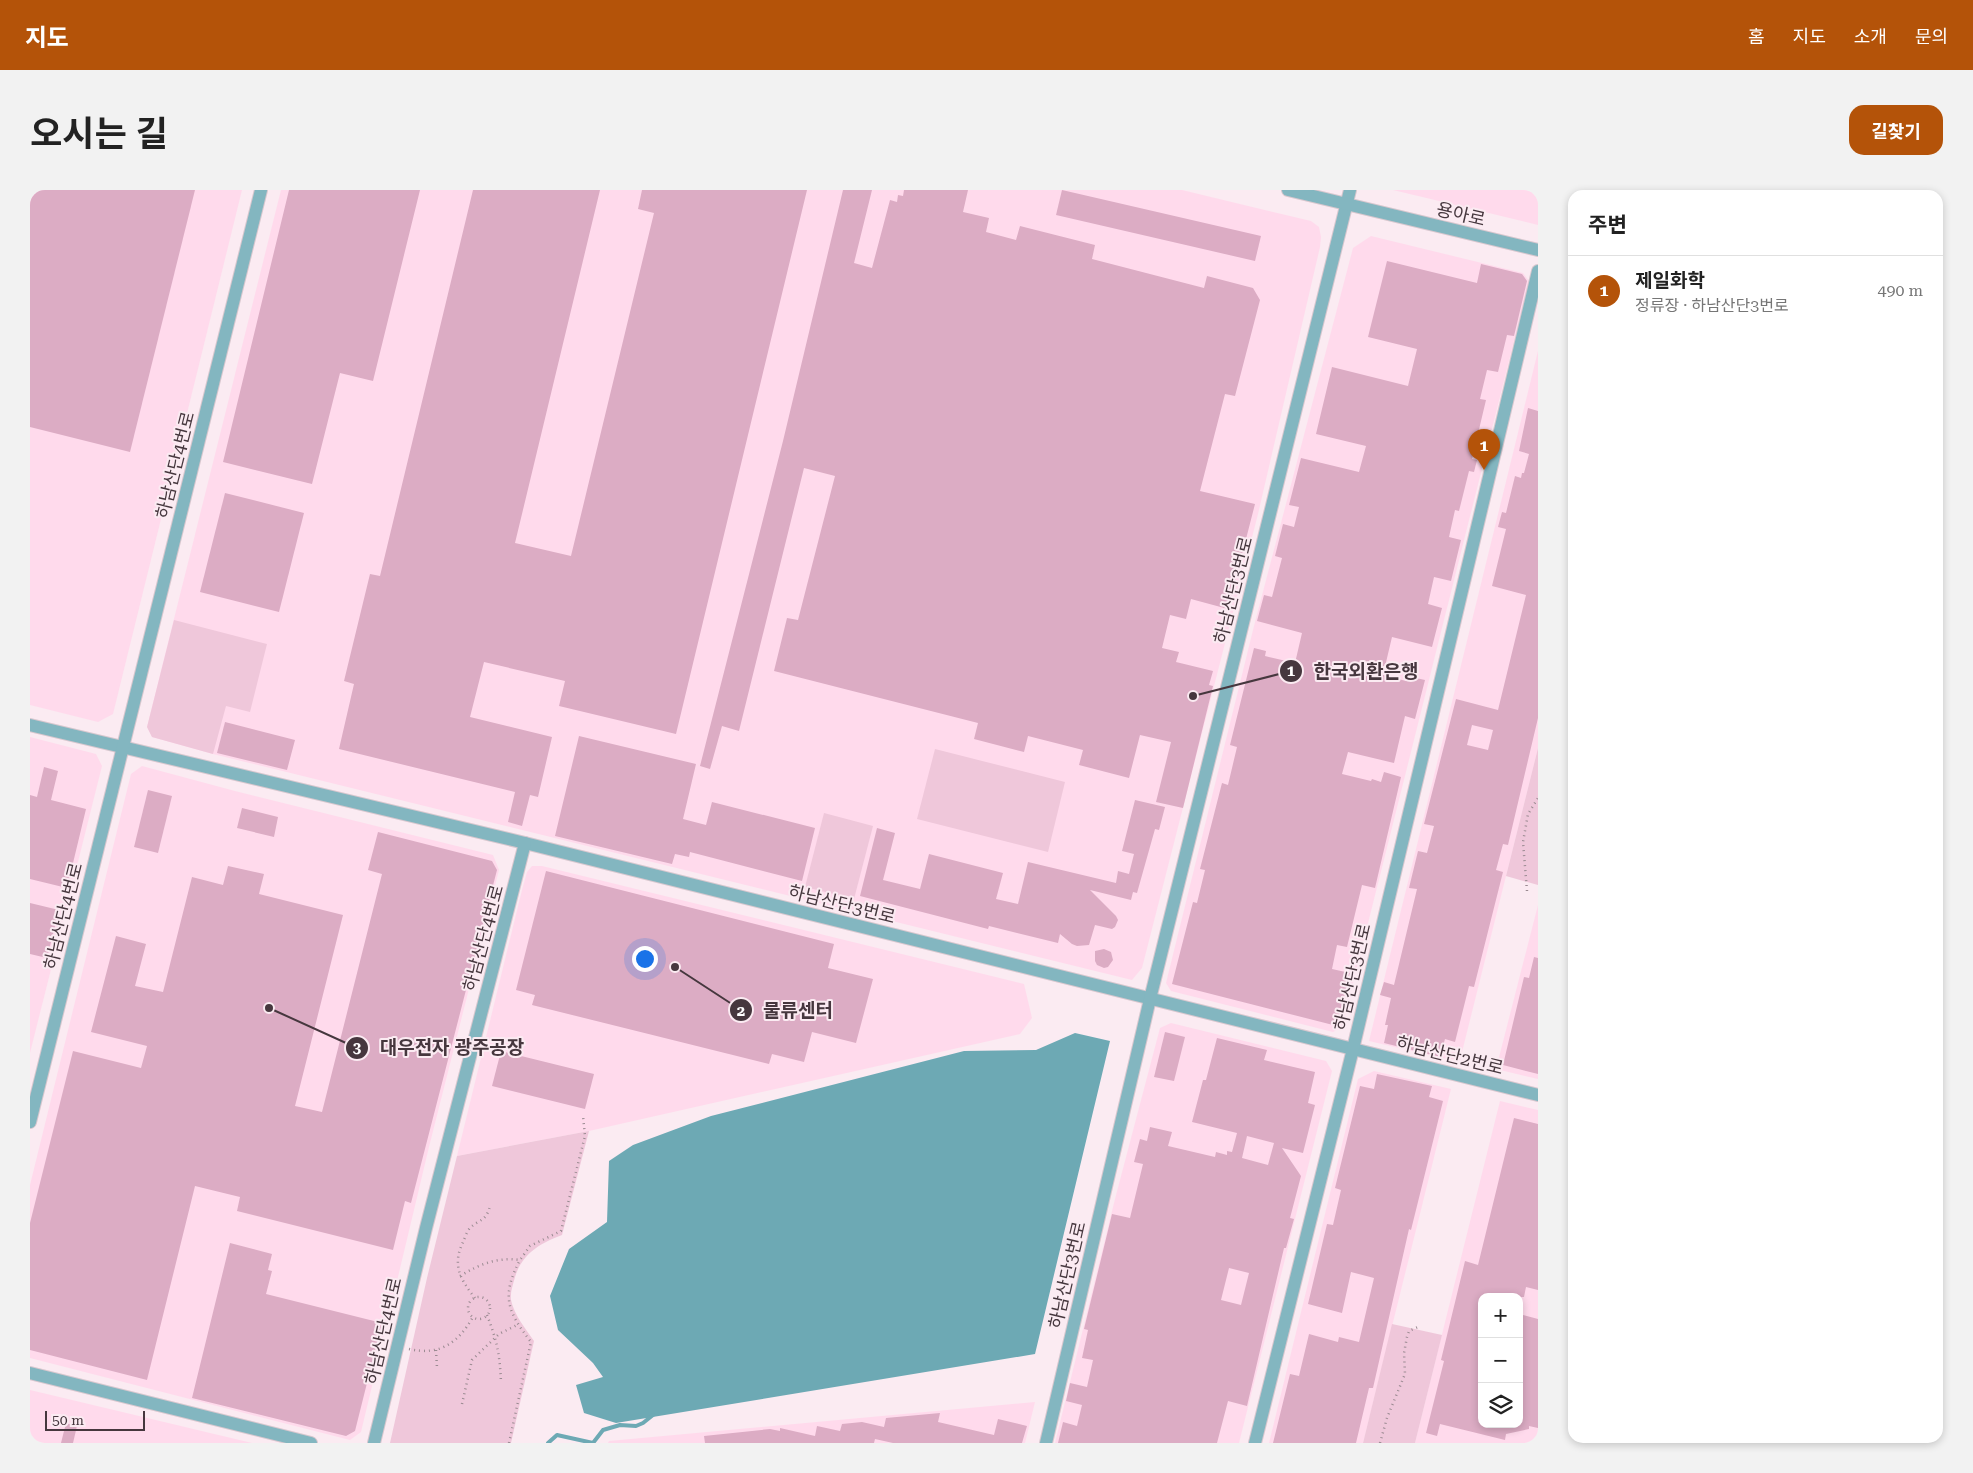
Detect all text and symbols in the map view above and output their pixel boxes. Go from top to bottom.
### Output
text: 지도 [25,24,69,52]
text: 홈 [1748,26,1765,47]
text: 지도 [1793,26,1826,47]
text: 소개 [1854,26,1887,47]
text: 문의 [1915,26,1948,47]
button: 길찾기 [1849,105,1943,155]
text: 오시는 길 [30,114,168,155]
street label: 용아로 [1434,198,1488,230]
text: 주변 [1588,213,1627,237]
text: 제일화학 [1635,269,1705,292]
text: 1 [1600,281,1608,300]
text: 490 m [1877,281,1923,300]
text: 정류장 · 하남산단3번로 [1635,296,1789,315]
street label: 하남산단4번로 [152,409,198,521]
pin: 1 [1468,429,1500,470]
street label: 하남산단3번로 [1210,534,1256,646]
callout: 한국외환은행 [1279,654,1429,688]
text: 한국외환은행 [1314,660,1418,683]
text: 1 [1287,662,1296,680]
street label: 하남산단4번로 [40,860,86,972]
street label: 하남산단3번로 [786,881,898,927]
street label: 하남산단4번로 [459,882,507,994]
street label: 하남산단3번로 [1329,921,1375,1033]
your location [632,946,658,972]
callout: 물류센터 [728,993,843,1027]
text: 물류센터 [763,999,833,1022]
text: 2 [737,1002,745,1020]
callout: 대우전자 광주공장 [345,1031,534,1065]
street label: 하남산단2번로 [1394,1032,1506,1078]
text: 대우전자 광주공장 [380,1036,524,1059]
text: 3 [353,1039,362,1057]
street label: 하남산단3번로 [1044,1219,1090,1331]
street label: 하남산단4번로 [360,1275,406,1387]
map controls [1478,1293,1523,1428]
button: + [1478,1293,1523,1338]
button: − [1478,1338,1523,1383]
button: layers [1478,1383,1523,1428]
scale bar [45,1408,145,1431]
text: 50 m [52,1412,84,1428]

